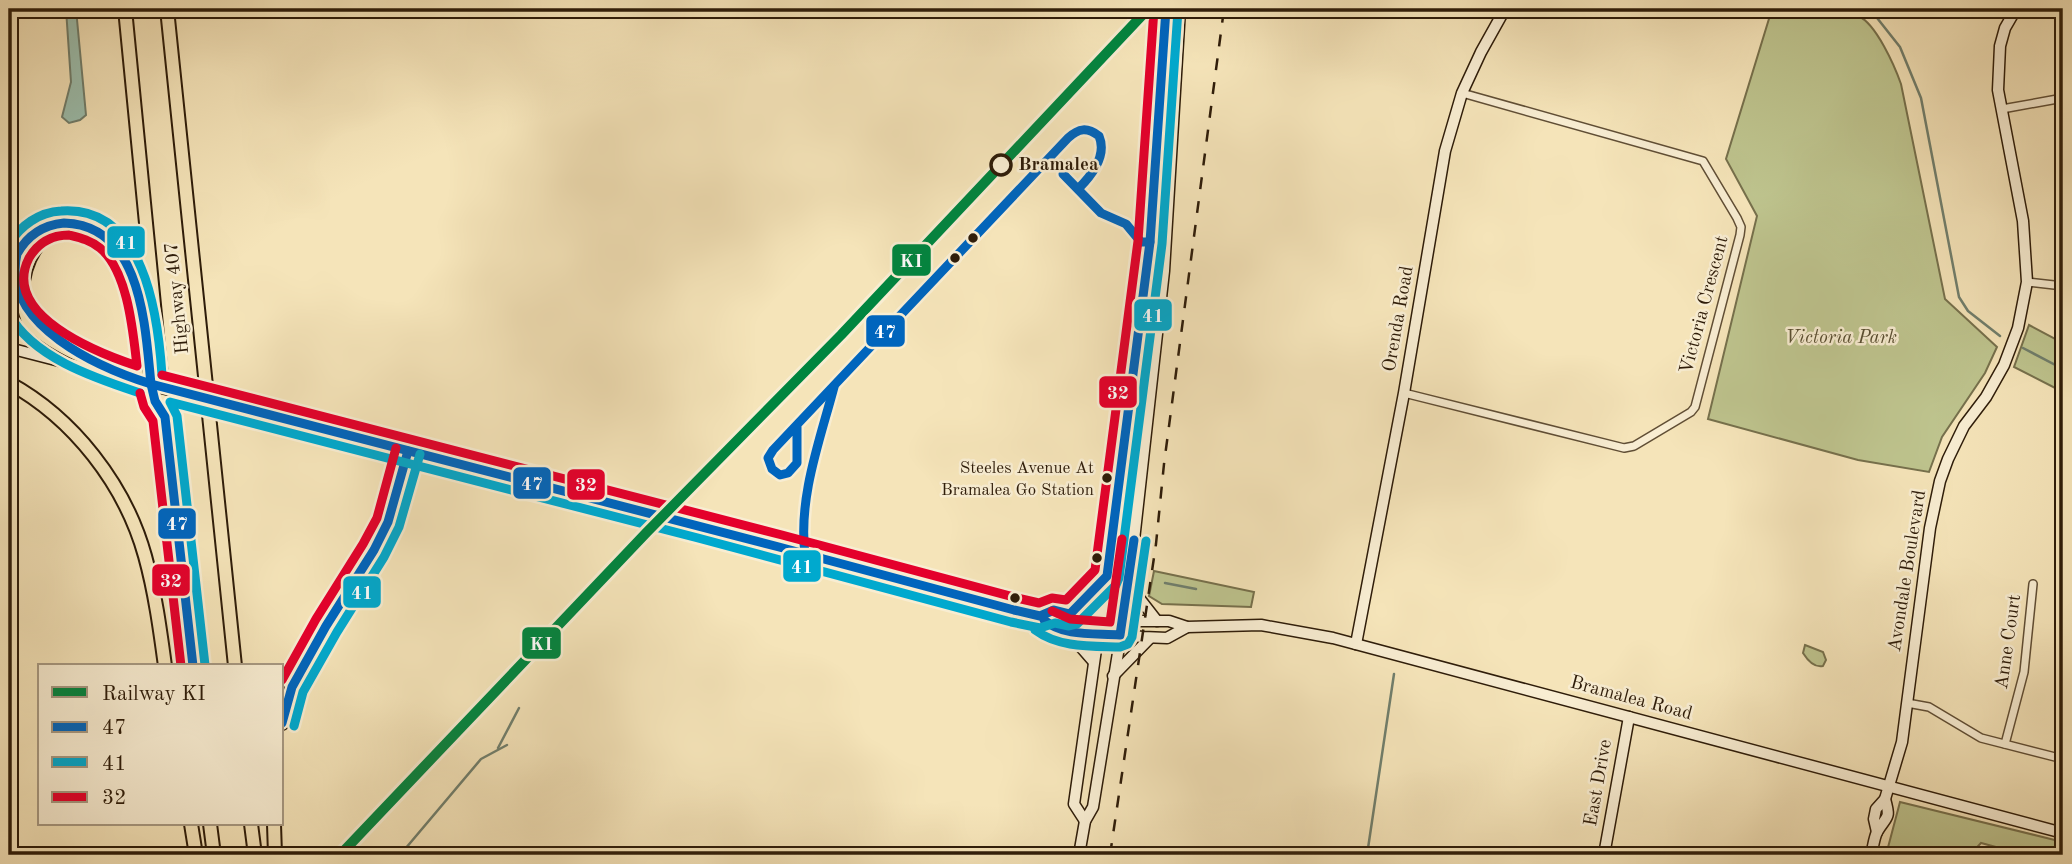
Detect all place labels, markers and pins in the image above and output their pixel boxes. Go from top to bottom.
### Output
marker: Bramalea [990,154,1012,176]
place label: Bramalea [1018,156,1099,175]
unlabelled marker [966,231,980,245]
unlabelled marker [948,251,962,265]
place label: Steeles Avenue At Bramalea Go Station [941,460,1094,499]
marker: Steeles Avenue At Bramalea Go Station [1100,471,1114,485]
unlabelled marker [1090,551,1104,565]
unlabelled marker [1008,591,1022,605]

